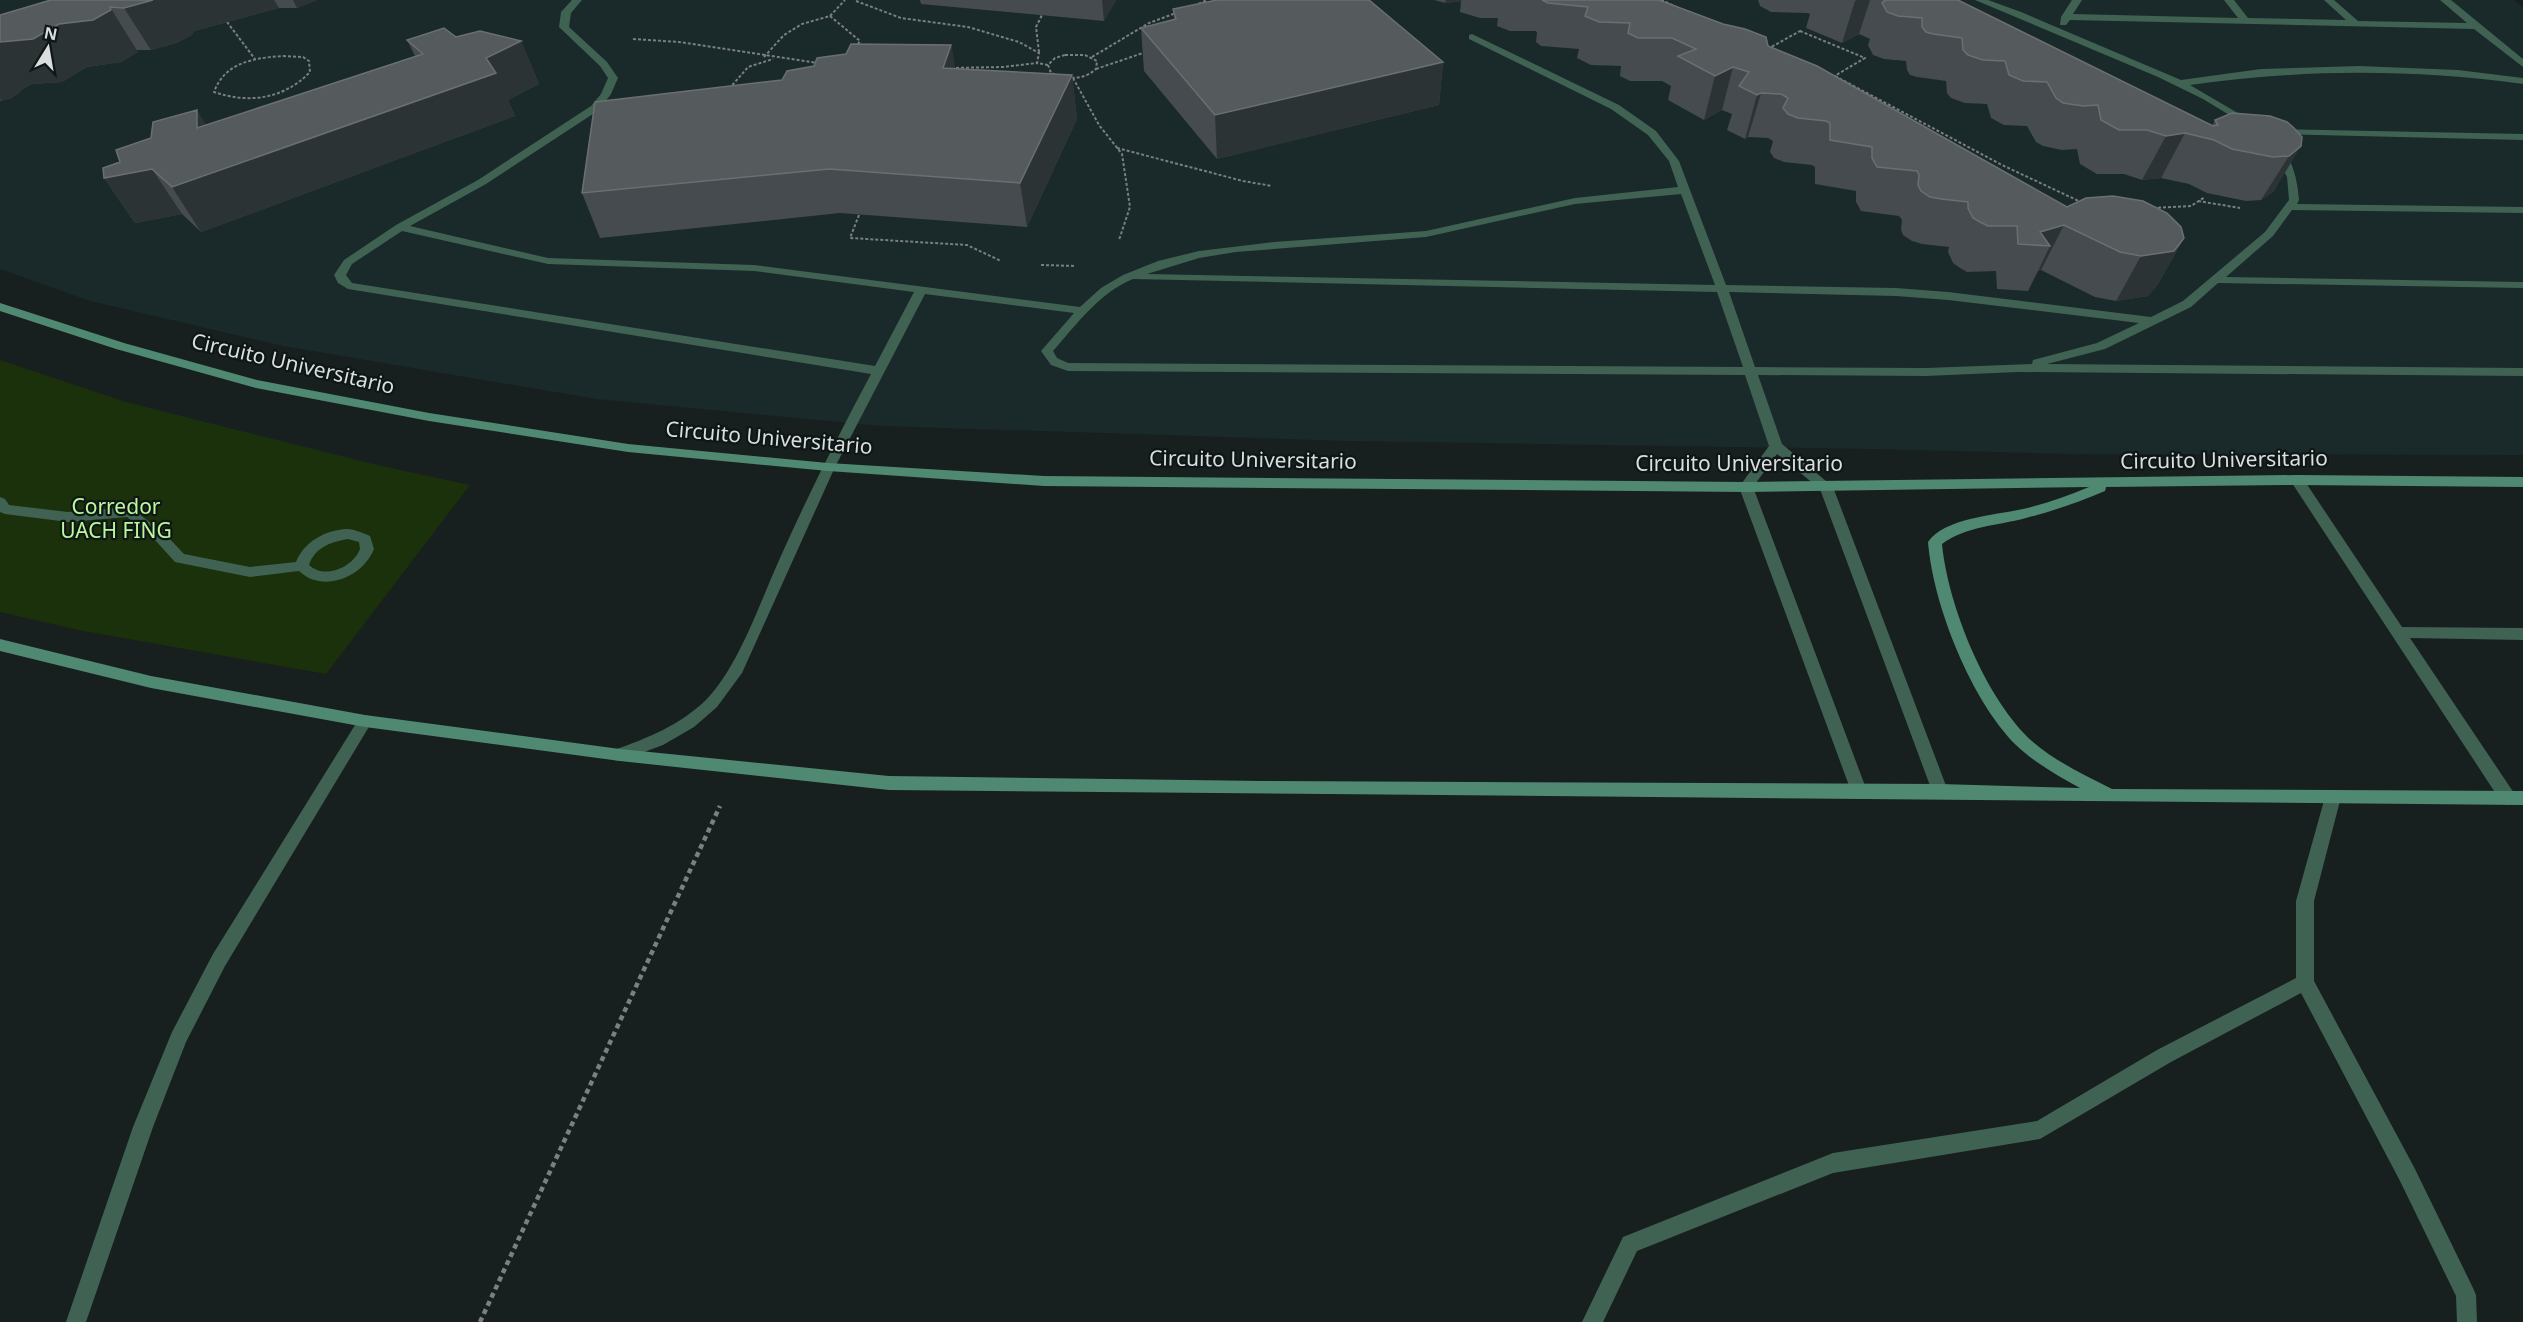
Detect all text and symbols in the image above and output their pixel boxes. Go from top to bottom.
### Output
north arrow [18,18,78,78]
text: N [42,21,59,45]
street label: Circuito Universitario [189,326,398,400]
street label: Circuito Universitario [664,414,874,460]
street label: Circuito Universitario [1149,443,1357,475]
street label: Circuito Universitario [2120,443,2328,475]
street label: Circuito Universitario [1635,449,1843,477]
park label: Corredor UACH FING [60,492,172,544]

